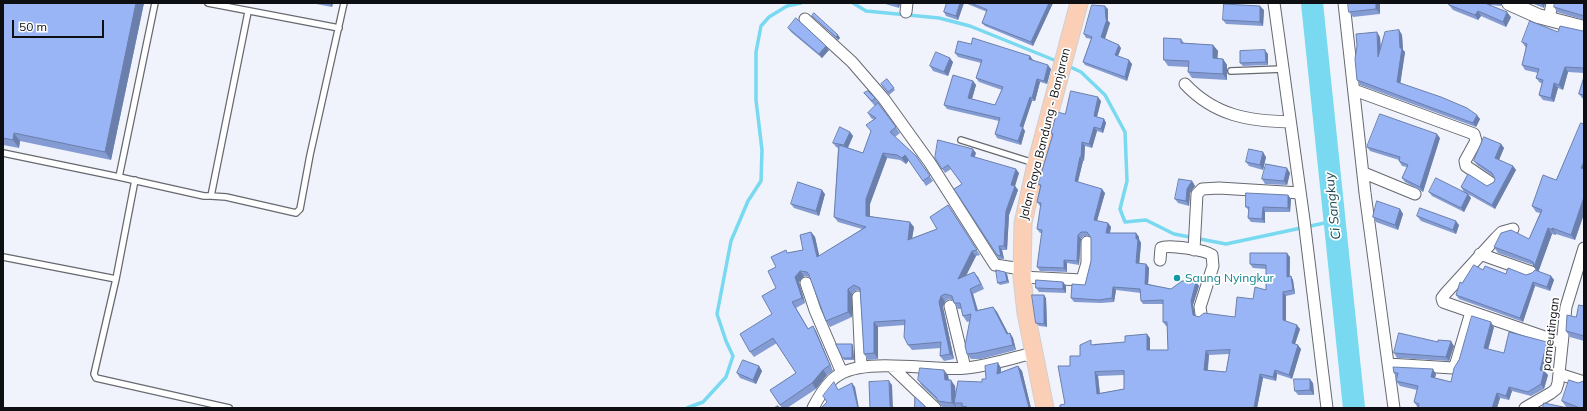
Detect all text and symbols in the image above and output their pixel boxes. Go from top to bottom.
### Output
scale bar [14,12,106,38]
text: 50 m [19,19,47,34]
street label: Jalan Raya Bandung - Banjaran [1017,47,1073,221]
water label: Ci Sangkuy [1322,171,1344,241]
place label: Saung Nyingkur [1185,271,1274,285]
marker: Saung Nyingkur [1172,273,1182,283]
street label: pameutingan [1539,296,1563,372]

